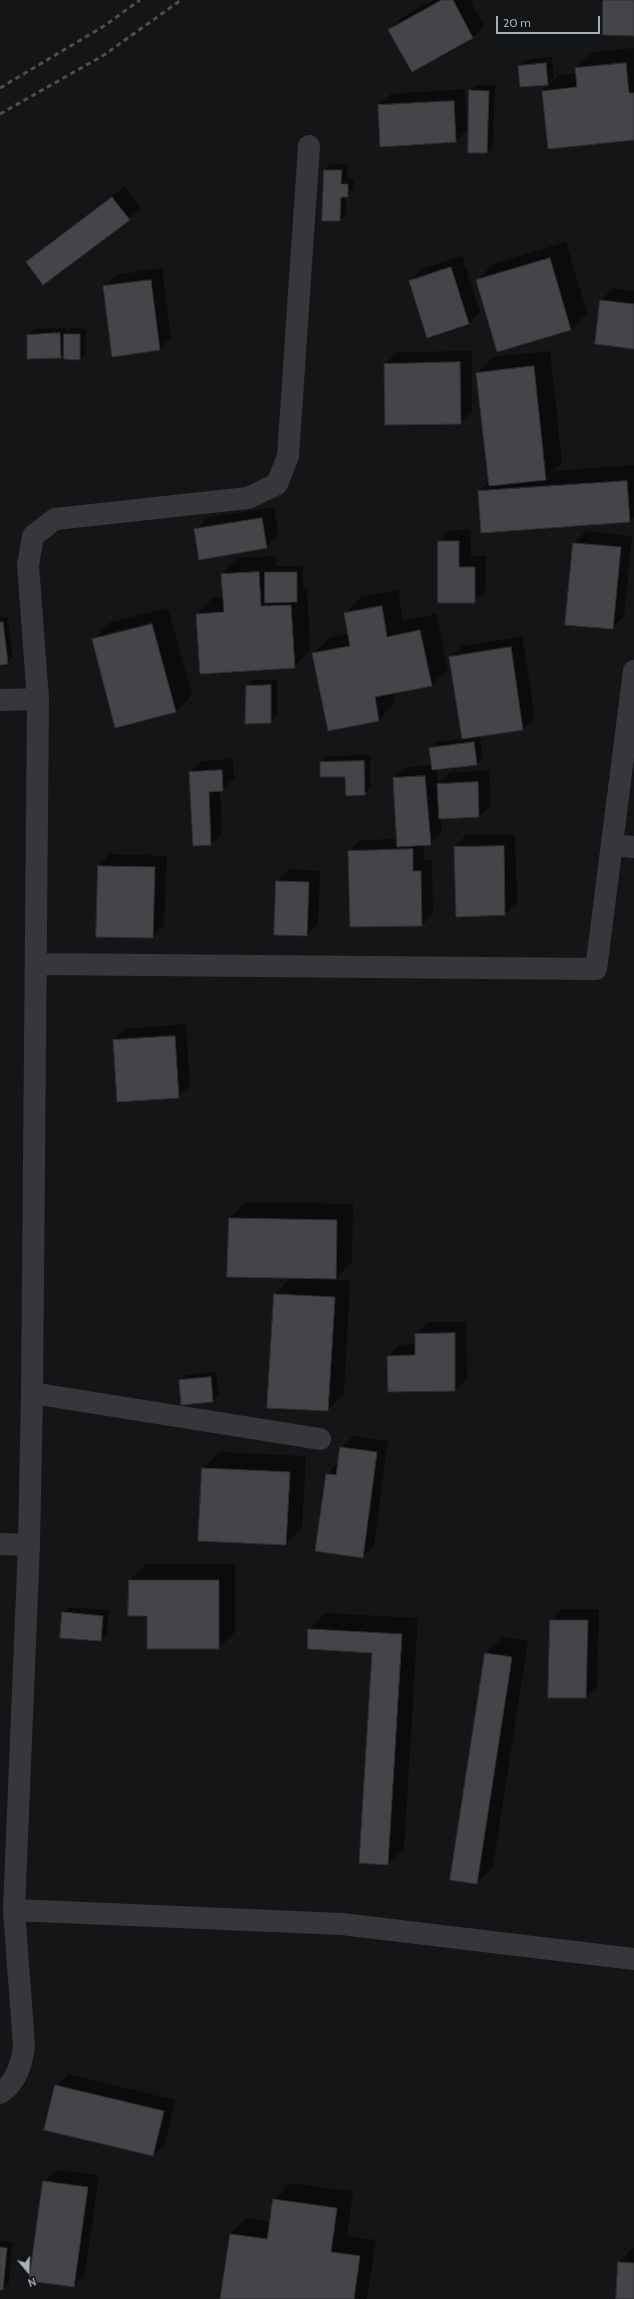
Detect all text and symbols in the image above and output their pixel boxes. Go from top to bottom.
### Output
scale bar [498,8,602,34]
text: 20 m [503,15,531,30]
north arrow [8,2251,48,2291]
text: N [26,2274,38,2290]

